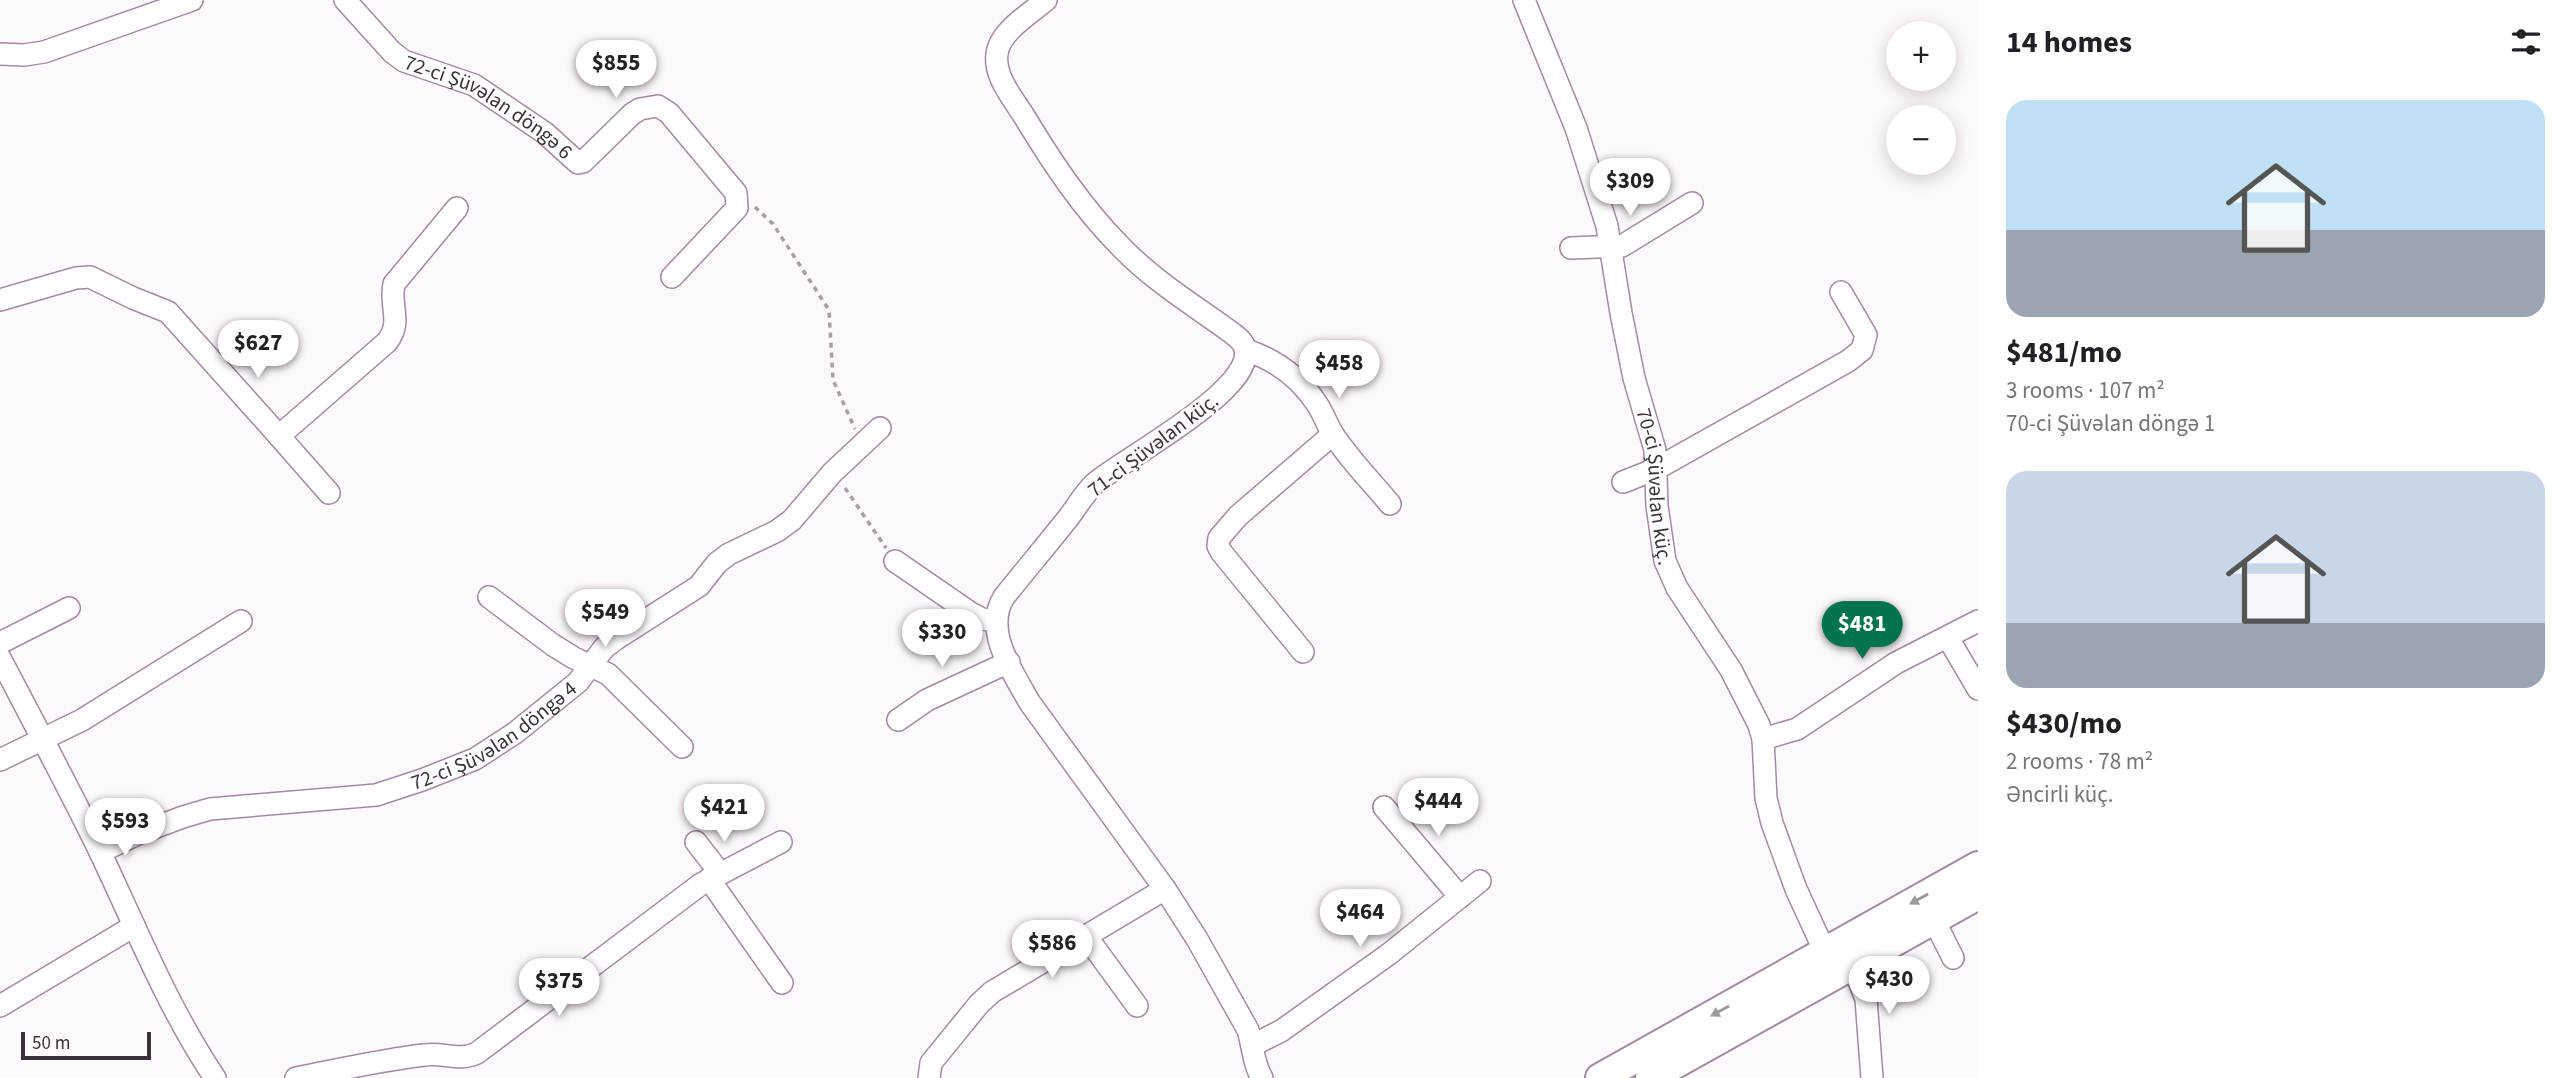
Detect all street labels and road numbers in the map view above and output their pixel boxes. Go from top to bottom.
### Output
street label: 72-ci Şüvəlan döngə 6 [400,47,579,166]
street label: 71-ci Şüvəlan küç. [1081,386,1225,504]
street label: 70-ci Şüvəlan küç. [1629,405,1680,570]
street label: 72-ci Şüvəlan döngə 4 [407,674,583,798]

